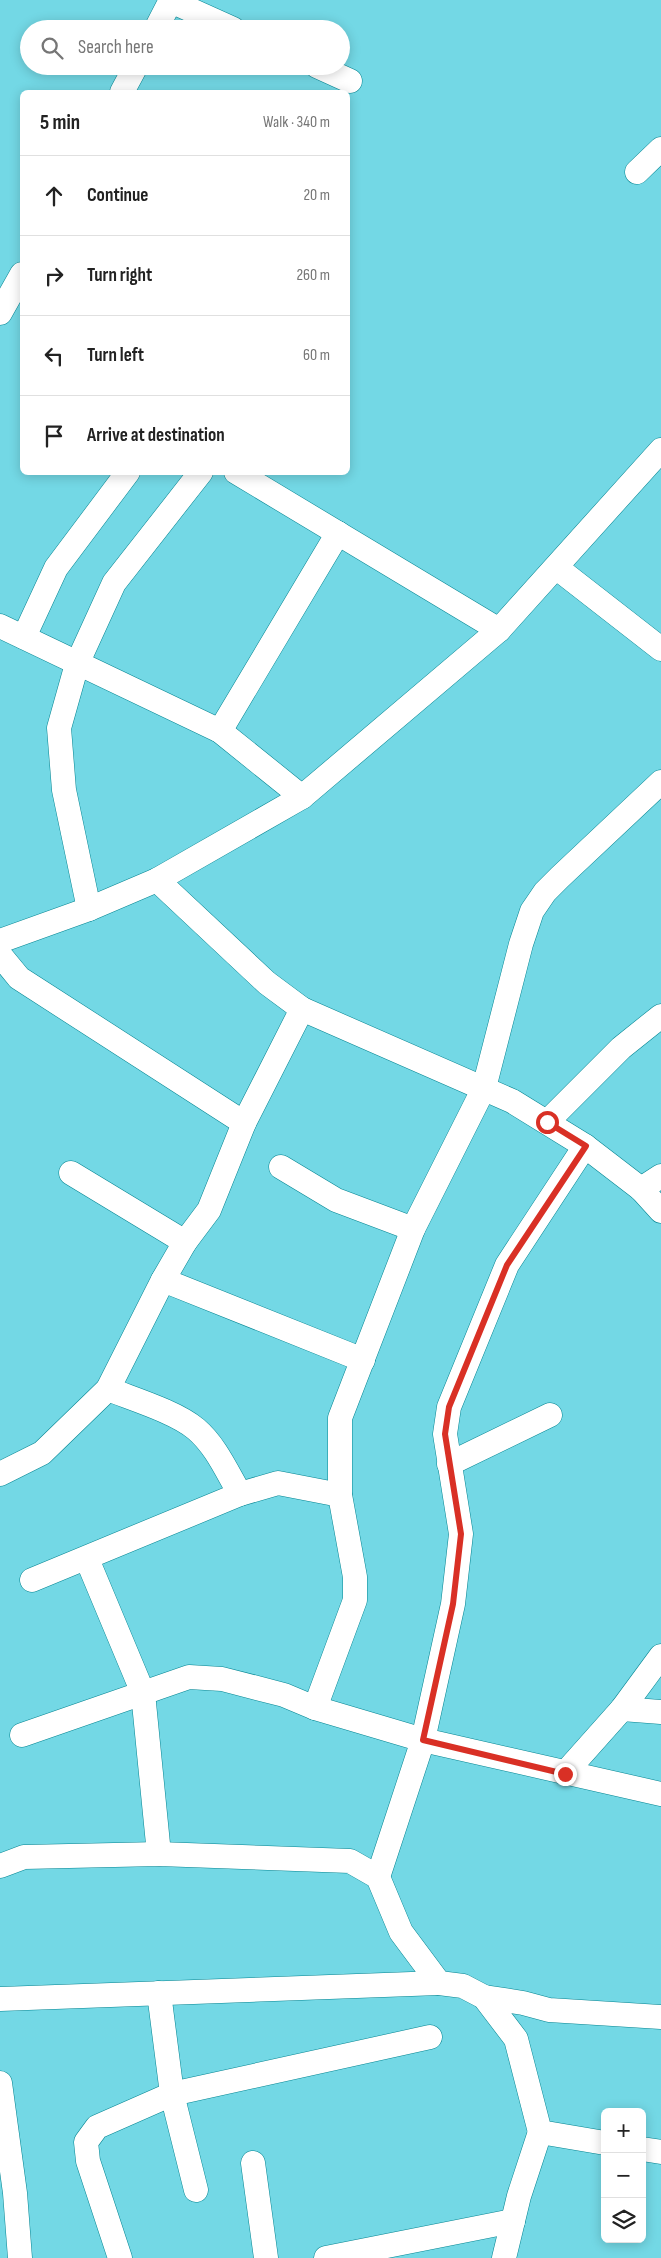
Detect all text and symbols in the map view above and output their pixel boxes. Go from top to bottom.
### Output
search box [20,20,350,75]
icon: search [38,34,66,62]
text: Search here [78,36,154,59]
text: 5 min [40,110,80,135]
text: Walk · 340 m [263,113,330,132]
icon: ahead [40,182,68,210]
text: Continue [87,184,148,207]
text: 20 m [303,186,330,205]
icon: right [40,262,68,290]
text: Turn right [87,264,152,287]
text: 260 m [296,266,330,285]
icon: left [40,342,68,370]
text: Turn left [87,344,144,367]
text: 60 m [303,346,330,365]
icon: arrive [40,422,68,450]
text: Arrive at destination [87,424,225,447]
route start [536,1111,559,1134]
route end [554,1763,577,1786]
map controls [601,2108,646,2243]
button: + [601,2108,646,2153]
button: − [601,2153,646,2198]
button: layers [601,2198,646,2243]

